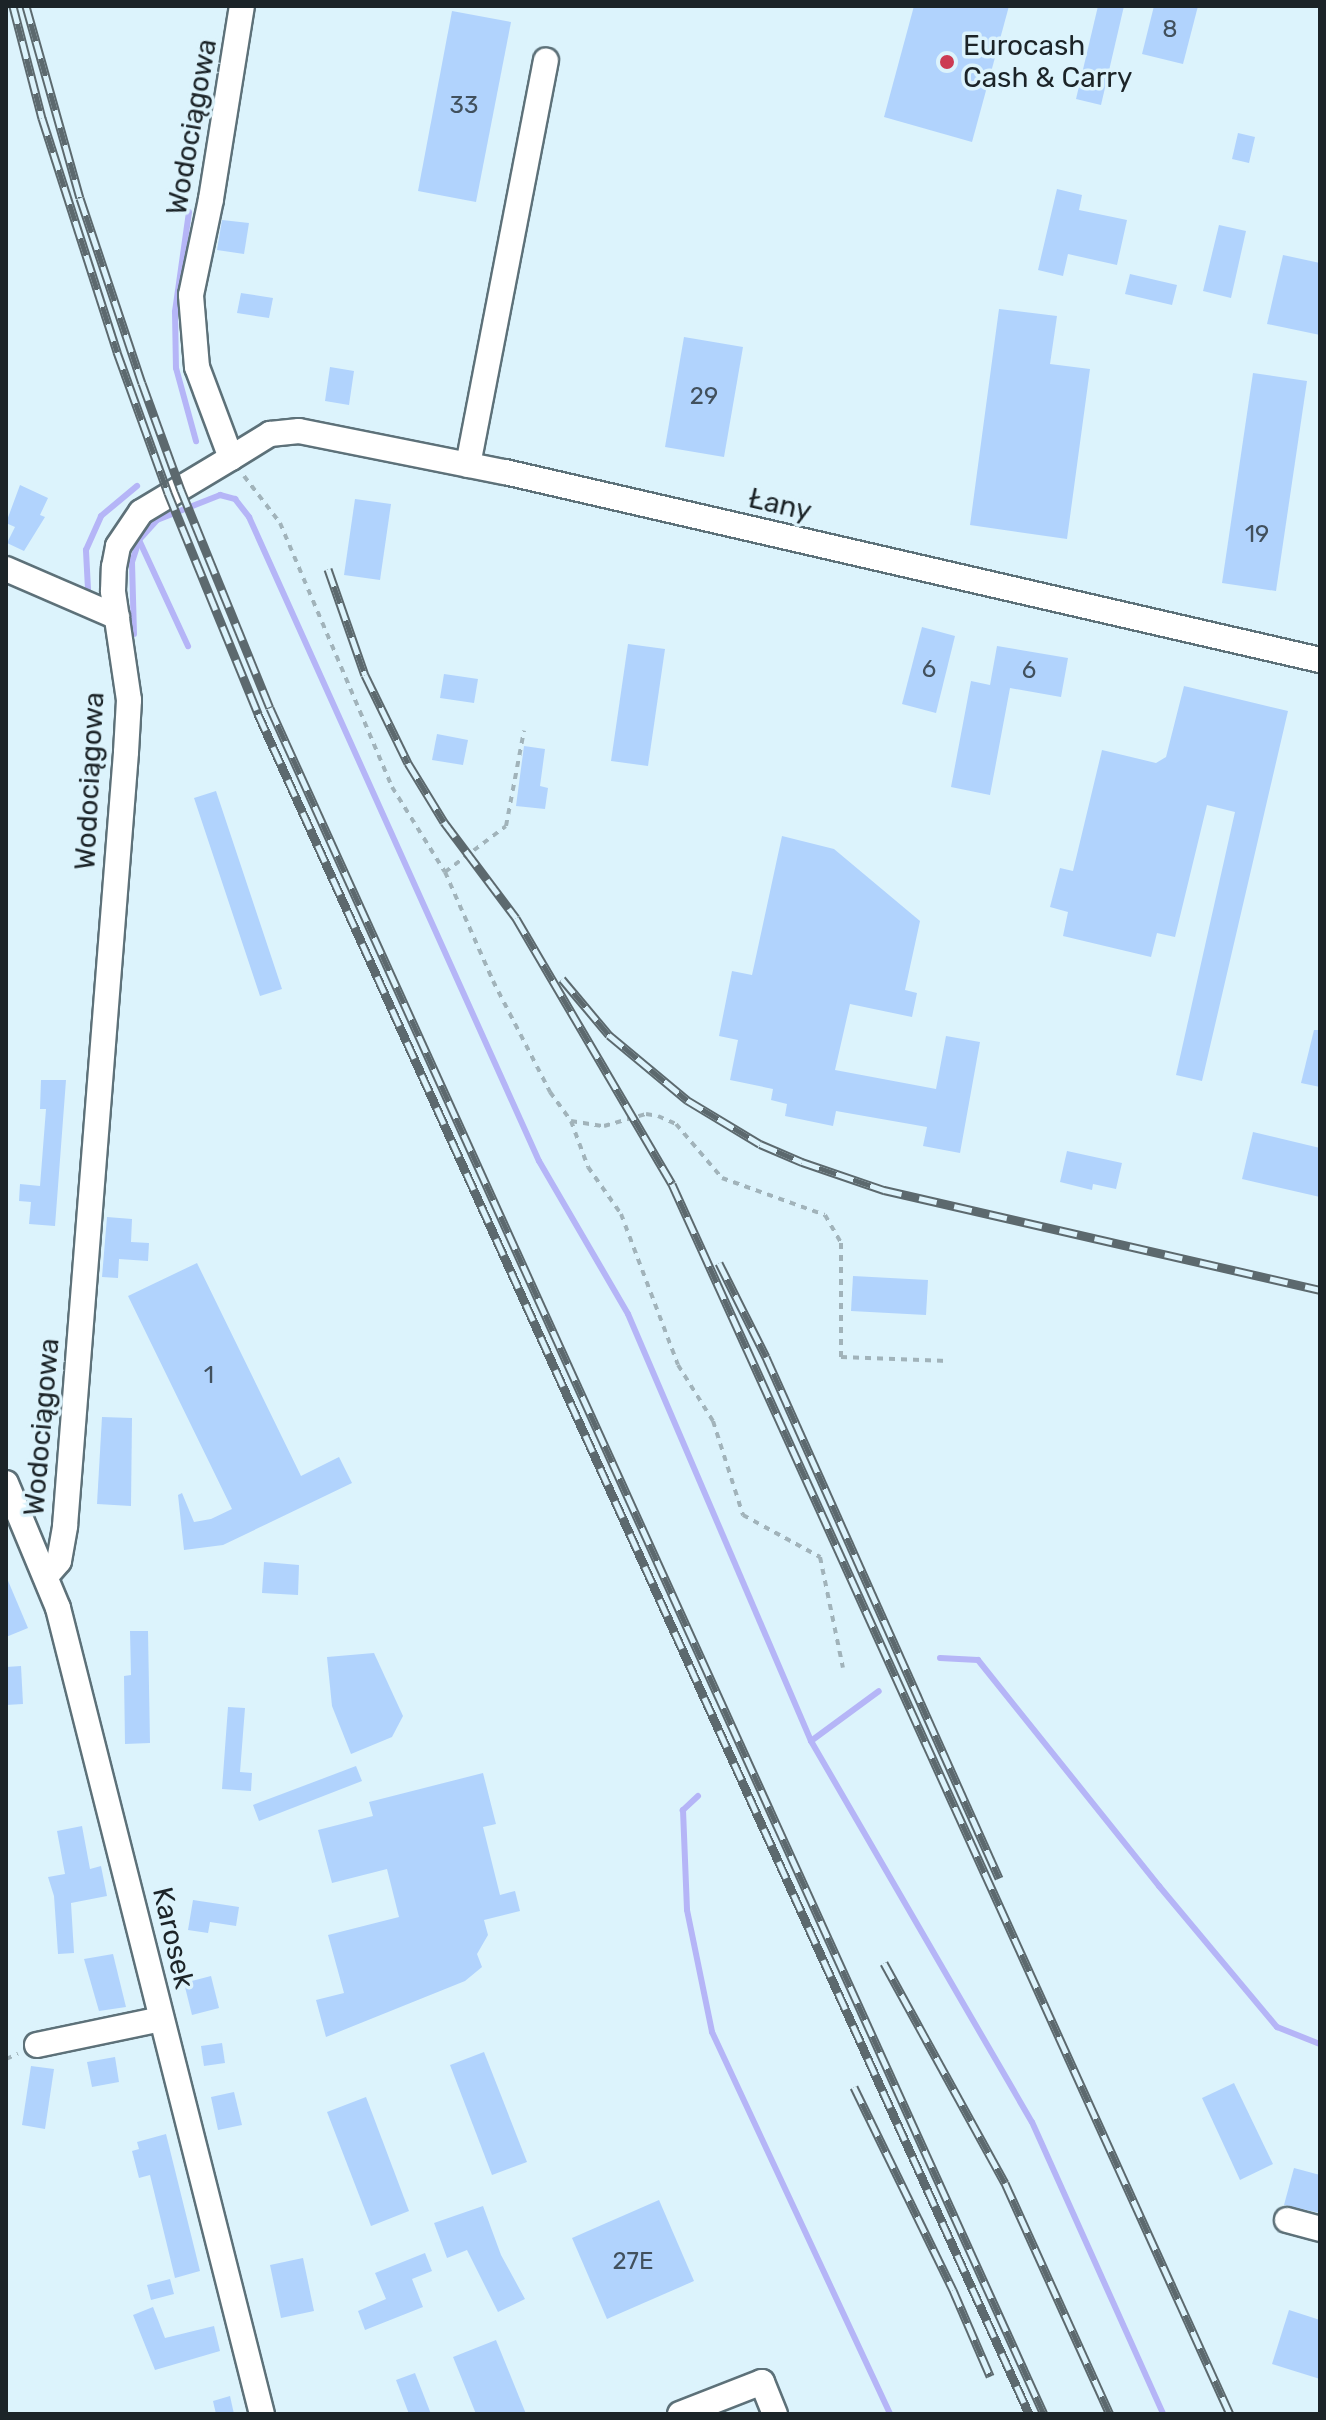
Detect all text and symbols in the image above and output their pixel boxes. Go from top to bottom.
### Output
house number: 8 [1162,16,1178,44]
place label: Eurocash Cash & Carry [963,29,1132,95]
street label: Wodociągowa [160,36,224,218]
marker: Eurocash Cash & Carry [938,53,956,71]
house number: 33 [450,92,478,120]
house number: 29 [690,383,718,411]
street label: Łany [745,481,815,529]
house number: 19 [1245,521,1269,549]
house number: 6 [922,656,936,684]
house number: 6 [1022,657,1036,685]
street label: Wodociągowa [69,691,111,871]
street label: Wodociągowa [17,1337,67,1517]
house number: 1 [204,1362,214,1390]
street label: Karosek [145,1884,201,1992]
house number: 27E [613,2248,653,2276]

